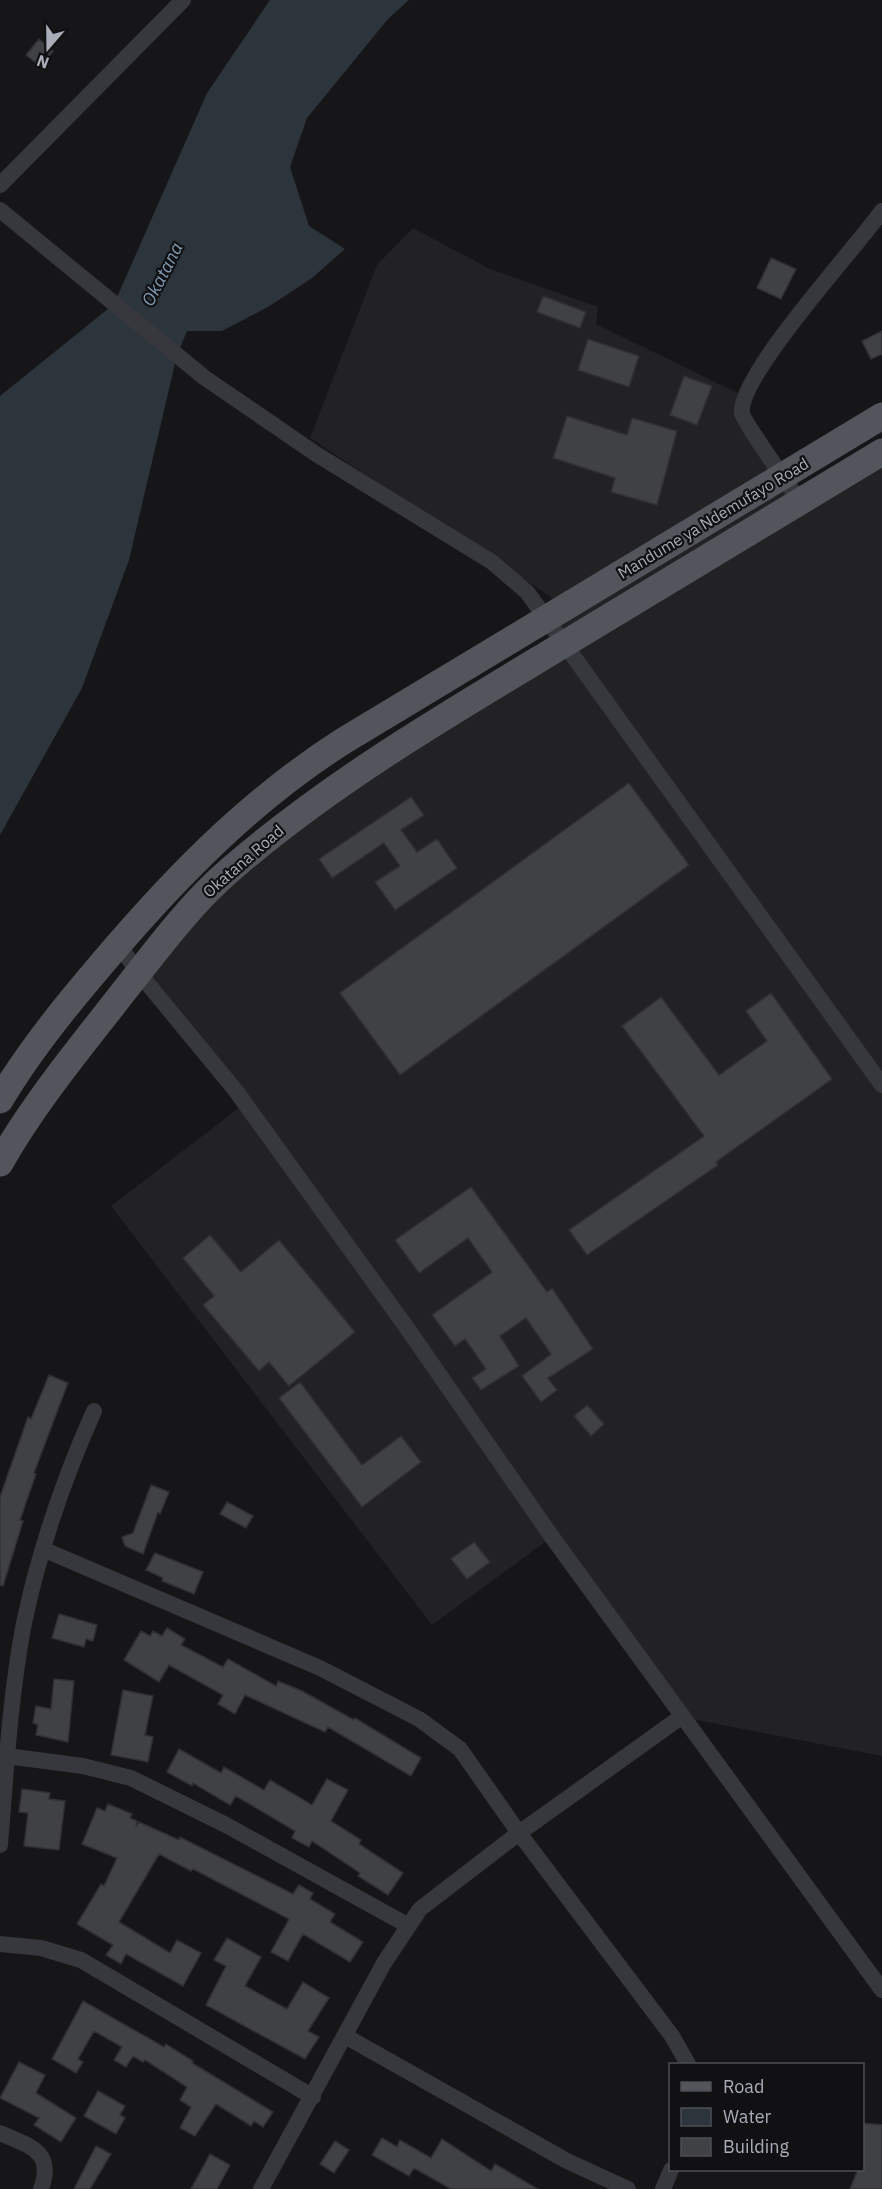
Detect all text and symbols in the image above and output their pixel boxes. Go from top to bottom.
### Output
north arrow [18,18,78,78]
text: N [34,51,52,73]
water label: Okatana [136,238,188,310]
street label: Mandume ya Ndemufayo Road [614,453,812,583]
street label: Okatana Road [198,820,288,902]
legend [669,2063,864,2171]
text: Road [723,2075,764,2098]
text: Water [723,2105,772,2128]
text: Building [723,2135,790,2158]

